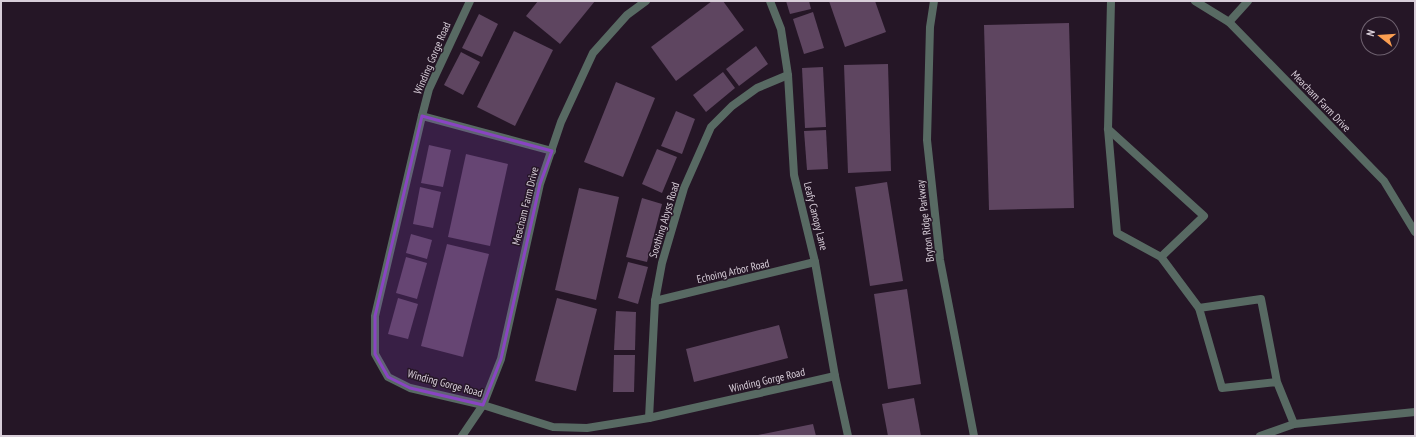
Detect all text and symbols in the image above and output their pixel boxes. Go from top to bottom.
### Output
north arrow [1360,16,1400,56]
street label: Winding Gorge Road [410,20,454,96]
text: N [1363,28,1378,38]
street label: Meacham Farm Drive [1288,67,1354,135]
street label: Meacham Farm Drive [509,165,542,247]
street label: Bryton Ridge Parkway [913,178,937,263]
street label: Soothing Abyss Road [646,180,682,260]
street label: Leafy Canopy Lane [801,180,831,252]
street label: Echoing Arbor Road [695,256,771,286]
street label: Winding Gorge Road [728,364,806,396]
street label: Winding Gorge Road [406,366,484,400]

